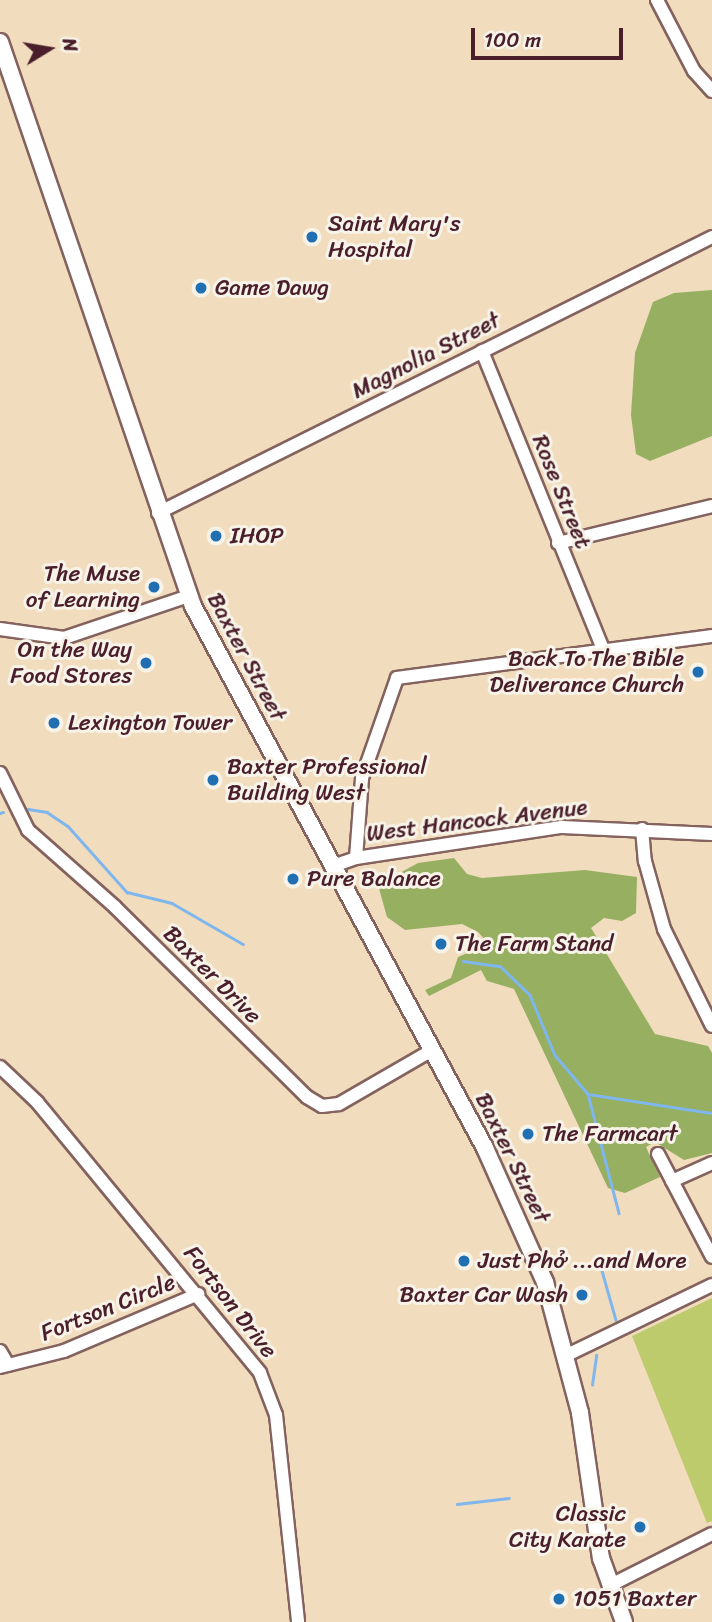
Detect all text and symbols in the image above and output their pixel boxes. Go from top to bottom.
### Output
north arrow [14,14,84,84]
scale bar [474,14,626,58]
text: 100 m [484,21,541,59]
text: N [53,35,88,55]
place label: Saint Mary's Hospital [328,210,459,264]
marker: Saint Mary's Hospital [302,227,322,247]
place label: Game Dawg [215,274,329,302]
marker: Game Dawg [193,280,209,296]
street label: Magnolia Street [347,307,505,405]
street label: Rose Street [526,431,596,553]
place label: IHOP [230,522,284,550]
marker: IHOP [208,528,224,544]
place label: The Muse of Learning [26,560,140,614]
marker: The Muse of Learning [146,579,162,595]
street label: Baxter Street [200,588,292,726]
place label: On the Way Food Stores [11,636,132,690]
place label: Back To The Bible Deliverance Church [489,645,684,699]
marker: On the Way Food Stores [138,655,154,671]
marker: Back To The Bible Deliverance Church [690,664,706,680]
place label: Lexington Tower [68,709,232,737]
marker: Lexington Tower [46,715,62,731]
place label: Baxter Professional Building West [227,753,428,807]
marker: Baxter Professional Building West [205,772,221,788]
street label: West Hancock Avenue [365,794,589,848]
place label: Pure Balance [307,865,440,893]
marker: Pure Balance [285,871,301,887]
street label: Baxter Drive [157,920,267,1030]
place label: The Farm Stand [455,930,615,958]
marker: The Farm Stand [433,936,449,952]
street label: Baxter Street [468,1088,556,1228]
place label: The Farmcart [542,1120,678,1148]
marker: The Farmcart [520,1126,536,1142]
street label: Fortson Drive [177,1240,283,1364]
place label: Just Phở ...and More [478,1247,688,1275]
marker: Just Phở ...and More [456,1253,472,1269]
street label: Fortson Circle [36,1268,180,1348]
place label: Baxter Car Wash [400,1281,568,1309]
marker: Baxter Car Wash [574,1287,590,1303]
place label: Classic City Karate [510,1500,626,1554]
marker: Classic City Karate [632,1519,648,1535]
place label: 1051 Baxter [573,1585,696,1613]
marker: 1051 Baxter [551,1591,567,1607]

